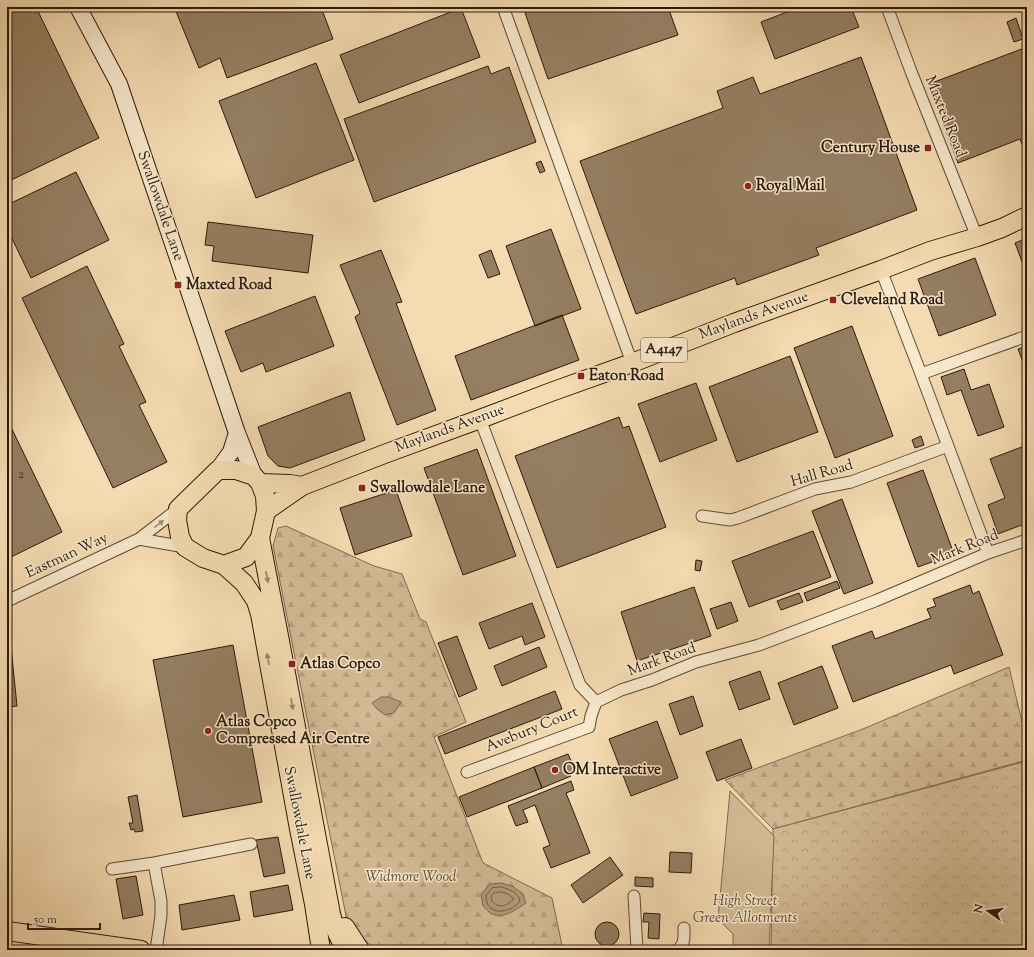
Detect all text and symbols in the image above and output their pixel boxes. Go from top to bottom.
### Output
street label: Maxted Road [919,73,971,161]
place label: Century House [821,138,920,159]
marker: Century House [923,143,933,153]
street label: Swallowdale Lane [131,148,189,264]
place label: Royal Mail [756,176,826,197]
marker: Royal Mail [743,181,753,191]
place label: Maxted Road [186,275,273,296]
marker: Maxted Road [173,280,183,290]
street label: Maylands Avenue [696,286,812,346]
place label: Cleveland Road [841,290,944,311]
marker: Cleveland Road [828,295,838,305]
road number: A4147 [641,338,687,362]
place label: Eaton Road [589,366,664,387]
marker: Eaton Road [576,371,586,381]
street label: Maylands Avenue [392,399,508,459]
street label: Hall Road [788,455,856,493]
house number: 2 [18,466,24,484]
place label: Swallowdale Lane [370,478,485,499]
marker: Swallowdale Lane [357,483,367,493]
one-way arrow [153,520,164,528]
street label: Mark Road [928,525,1002,571]
street label: Eastman Way [23,528,112,584]
one-way arrow [265,570,271,583]
street label: Mark Road [625,638,700,682]
one-way arrow [265,653,271,665]
place label: Atlas Copco [300,654,380,675]
marker: Atlas Copco [287,659,297,669]
one-way arrow [289,698,295,710]
street label: Avebury Court [483,702,581,758]
place label: Atlas Copco Compressed Air Centre [216,712,370,750]
marker: Atlas Copco Compressed Air Centre [203,726,213,736]
place label: OM Interactive [563,760,661,781]
street label: Swallowdale Lane [278,764,320,882]
marker: OM Interactive [550,765,560,775]
park label: Widmore Wood [365,867,457,888]
park label: High Street Green Allotments [693,891,797,929]
north arrow [968,891,1008,931]
text: N [970,902,988,916]
scale bar [28,905,100,931]
text: 50 m [33,911,57,929]

